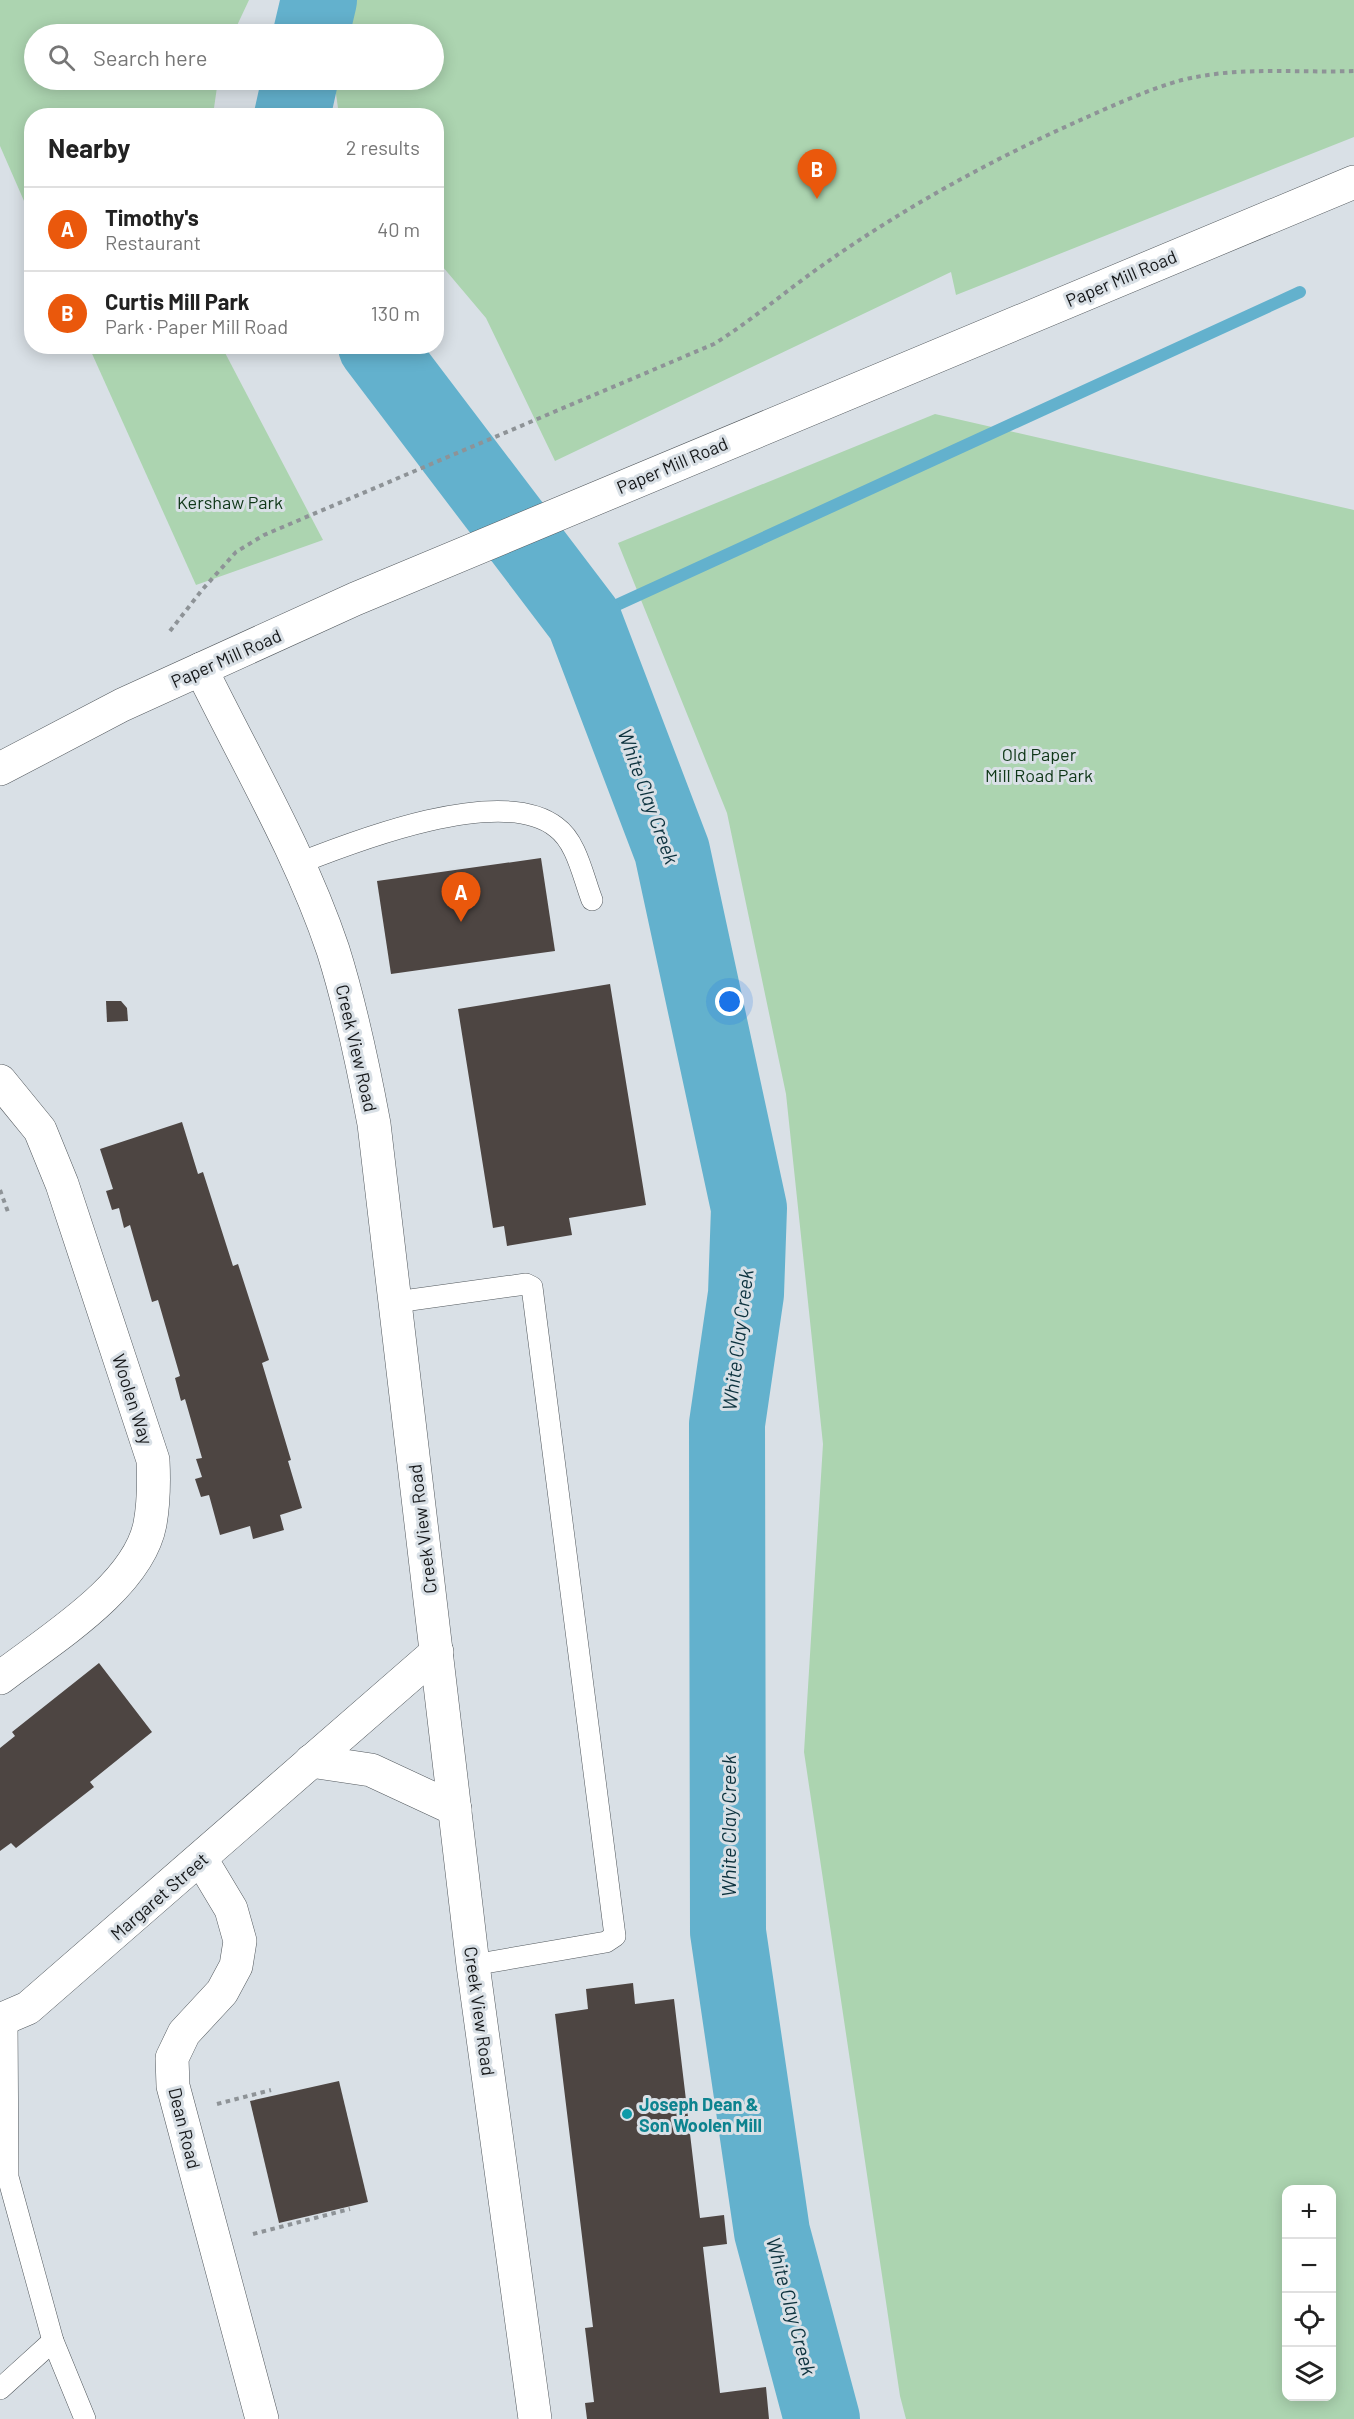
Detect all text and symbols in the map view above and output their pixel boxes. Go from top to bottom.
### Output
search box [24,24,444,90]
icon: search [45,41,78,74]
text: Search here [93,44,207,70]
text: Nearby [48,132,130,163]
text: 2 results [346,135,420,159]
pin: B [798,150,836,199]
text: Timothy's [105,204,199,230]
text: A [61,217,74,241]
text: 40 m [377,217,420,241]
text: Restaurant [105,230,201,254]
street label: Paper Mill Road [1062,245,1180,311]
text: Curtis Mill Park [105,288,250,314]
text: B [61,301,74,325]
text: 130 m [371,301,420,325]
text: Park · Paper Mill Road [105,314,288,338]
street label: Paper Mill Road [613,432,731,498]
park label: Kershaw Park [177,491,283,513]
street label: Paper Mill Road [167,624,285,692]
water label: White Clay Creek [613,725,685,867]
park label: Old Paper Mill Road Park [985,743,1093,786]
pin: A [442,872,480,922]
street label: Creek View Road [332,982,382,1114]
your location [715,987,744,1016]
water label: White Clay Creek [716,1268,758,1412]
street label: Woolen Way [108,1351,158,1447]
street label: Creek View Road [403,1463,441,1595]
water label: White Clay Creek [716,1755,740,1897]
street label: Margaret Street [106,1848,212,1944]
street label: Creek View Road [460,1945,500,2077]
street label: Dean Road [164,2085,206,2171]
place label: Joseph Dean & Son Woolen Mill [639,2093,762,2136]
marker: Joseph Dean & Son Woolen Mill [620,2107,634,2121]
map controls [1282,2185,1336,2401]
button: + [1282,2185,1336,2239]
water label: White Clay Creek [762,2234,822,2378]
button: − [1282,2239,1336,2293]
button: locate [1282,2293,1336,2347]
button: layers [1282,2347,1336,2401]

